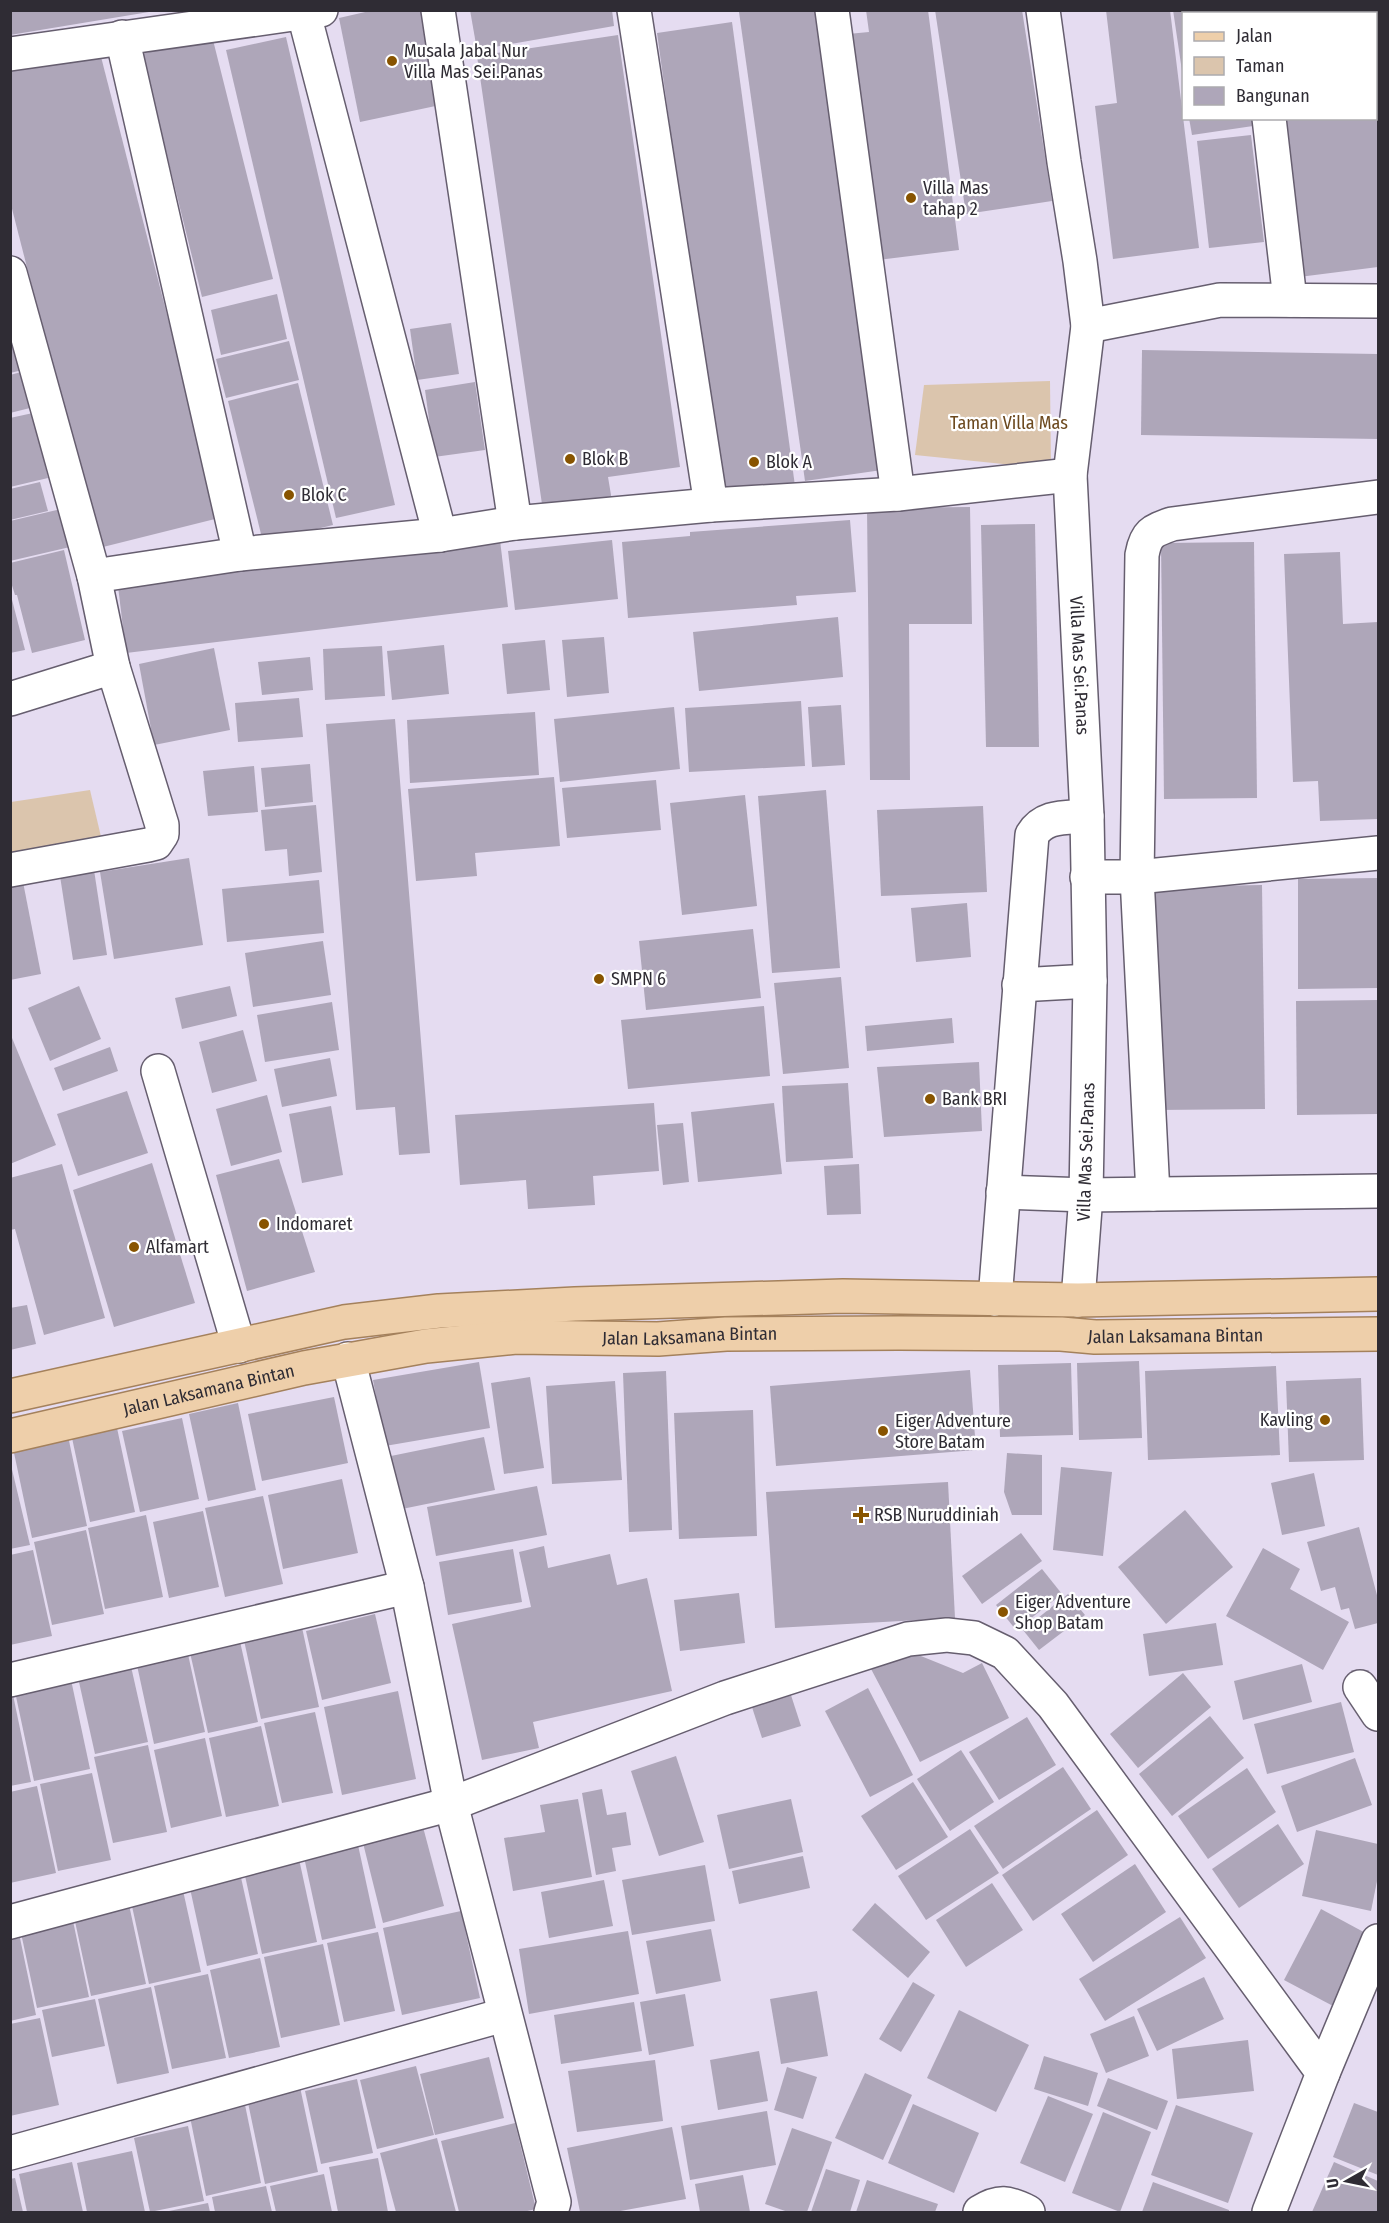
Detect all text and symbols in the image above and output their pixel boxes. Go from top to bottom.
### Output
legend [1182,12,1377,120]
text: Jalan [1236,25,1273,47]
place label: Musala Jabal Nur Villa Mas Sei.Panas [404,40,543,83]
marker: Musala Jabal Nur Villa Mas Sei.Panas [385,54,399,68]
text: Taman [1236,55,1284,77]
text: Bangunan [1236,85,1310,107]
place label: Villa Mas tahap 2 [923,177,989,220]
marker: Villa Mas tahap 2 [904,191,918,205]
park label: Taman Villa Mas [950,412,1068,434]
place label: Blok B [582,448,629,470]
place label: Blok A [766,451,813,473]
marker: Blok B [563,452,577,466]
marker: Blok A [747,455,761,469]
place label: Blok C [301,484,347,506]
marker: Blok C [282,488,296,502]
street label: Villa Mas Sei.Panas [1065,595,1094,736]
place label: SMPN 6 [611,968,666,990]
marker: SMPN 6 [592,972,606,986]
street label: Villa Mas Sei.Panas [1073,1082,1099,1222]
place label: Bank BRI [942,1088,1007,1110]
marker: Bank BRI [923,1092,937,1106]
place label: Indomaret [276,1213,353,1235]
marker: Indomaret [257,1217,271,1231]
place label: Alfamart [146,1236,209,1258]
marker: Alfamart [127,1240,141,1254]
street label: Jalan Laksamana Bintan [602,1323,777,1350]
street label: Jalan Laksamana Bintan [1087,1324,1263,1348]
street label: Jalan Laksamana Bintan [121,1360,297,1421]
place label: Kavling [1260,1409,1314,1431]
place label: Eiger Adventure Store Batam [895,1410,1011,1453]
marker: Kavling [1318,1413,1332,1427]
marker: Eiger Adventure Store Batam [876,1424,890,1438]
place label: RSB Nuruddiniah [874,1504,999,1526]
marker: RSB Nuruddiniah [852,1506,870,1524]
place label: Eiger Adventure Shop Batam [1015,1591,1131,1634]
marker: Eiger Adventure Shop Batam [996,1605,1010,1619]
north arrow [1317,2151,1377,2211]
text: U [1323,2177,1343,2189]

